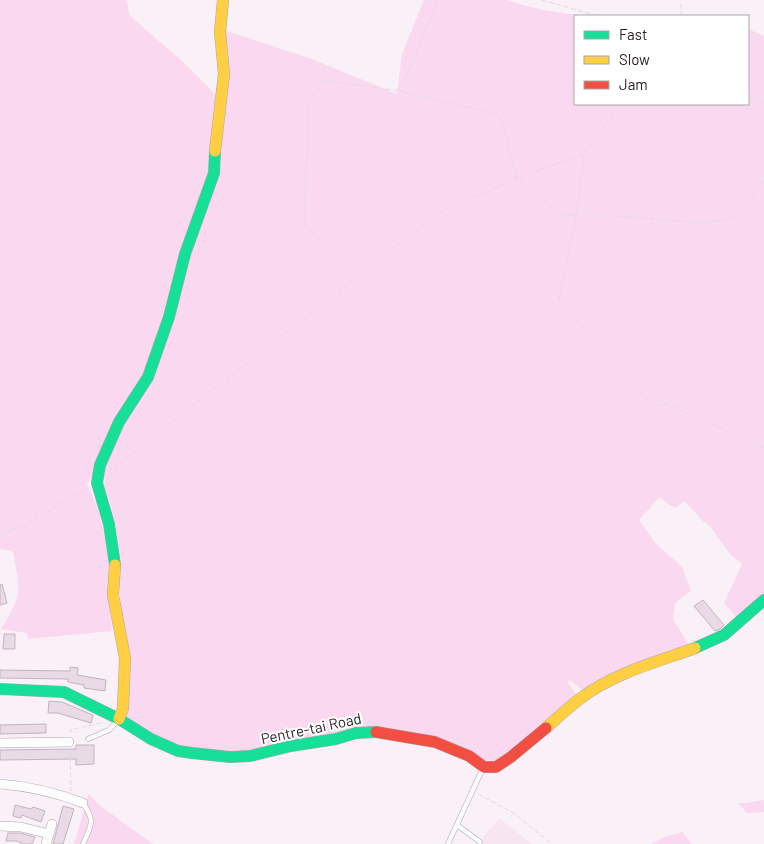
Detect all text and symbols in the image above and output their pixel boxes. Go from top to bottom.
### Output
legend [574,15,749,105]
text: Fast [619,25,647,43]
text: Slow [619,50,650,68]
text: Jam [619,75,648,93]
street label: Pentre-tai Road [259,709,363,747]

